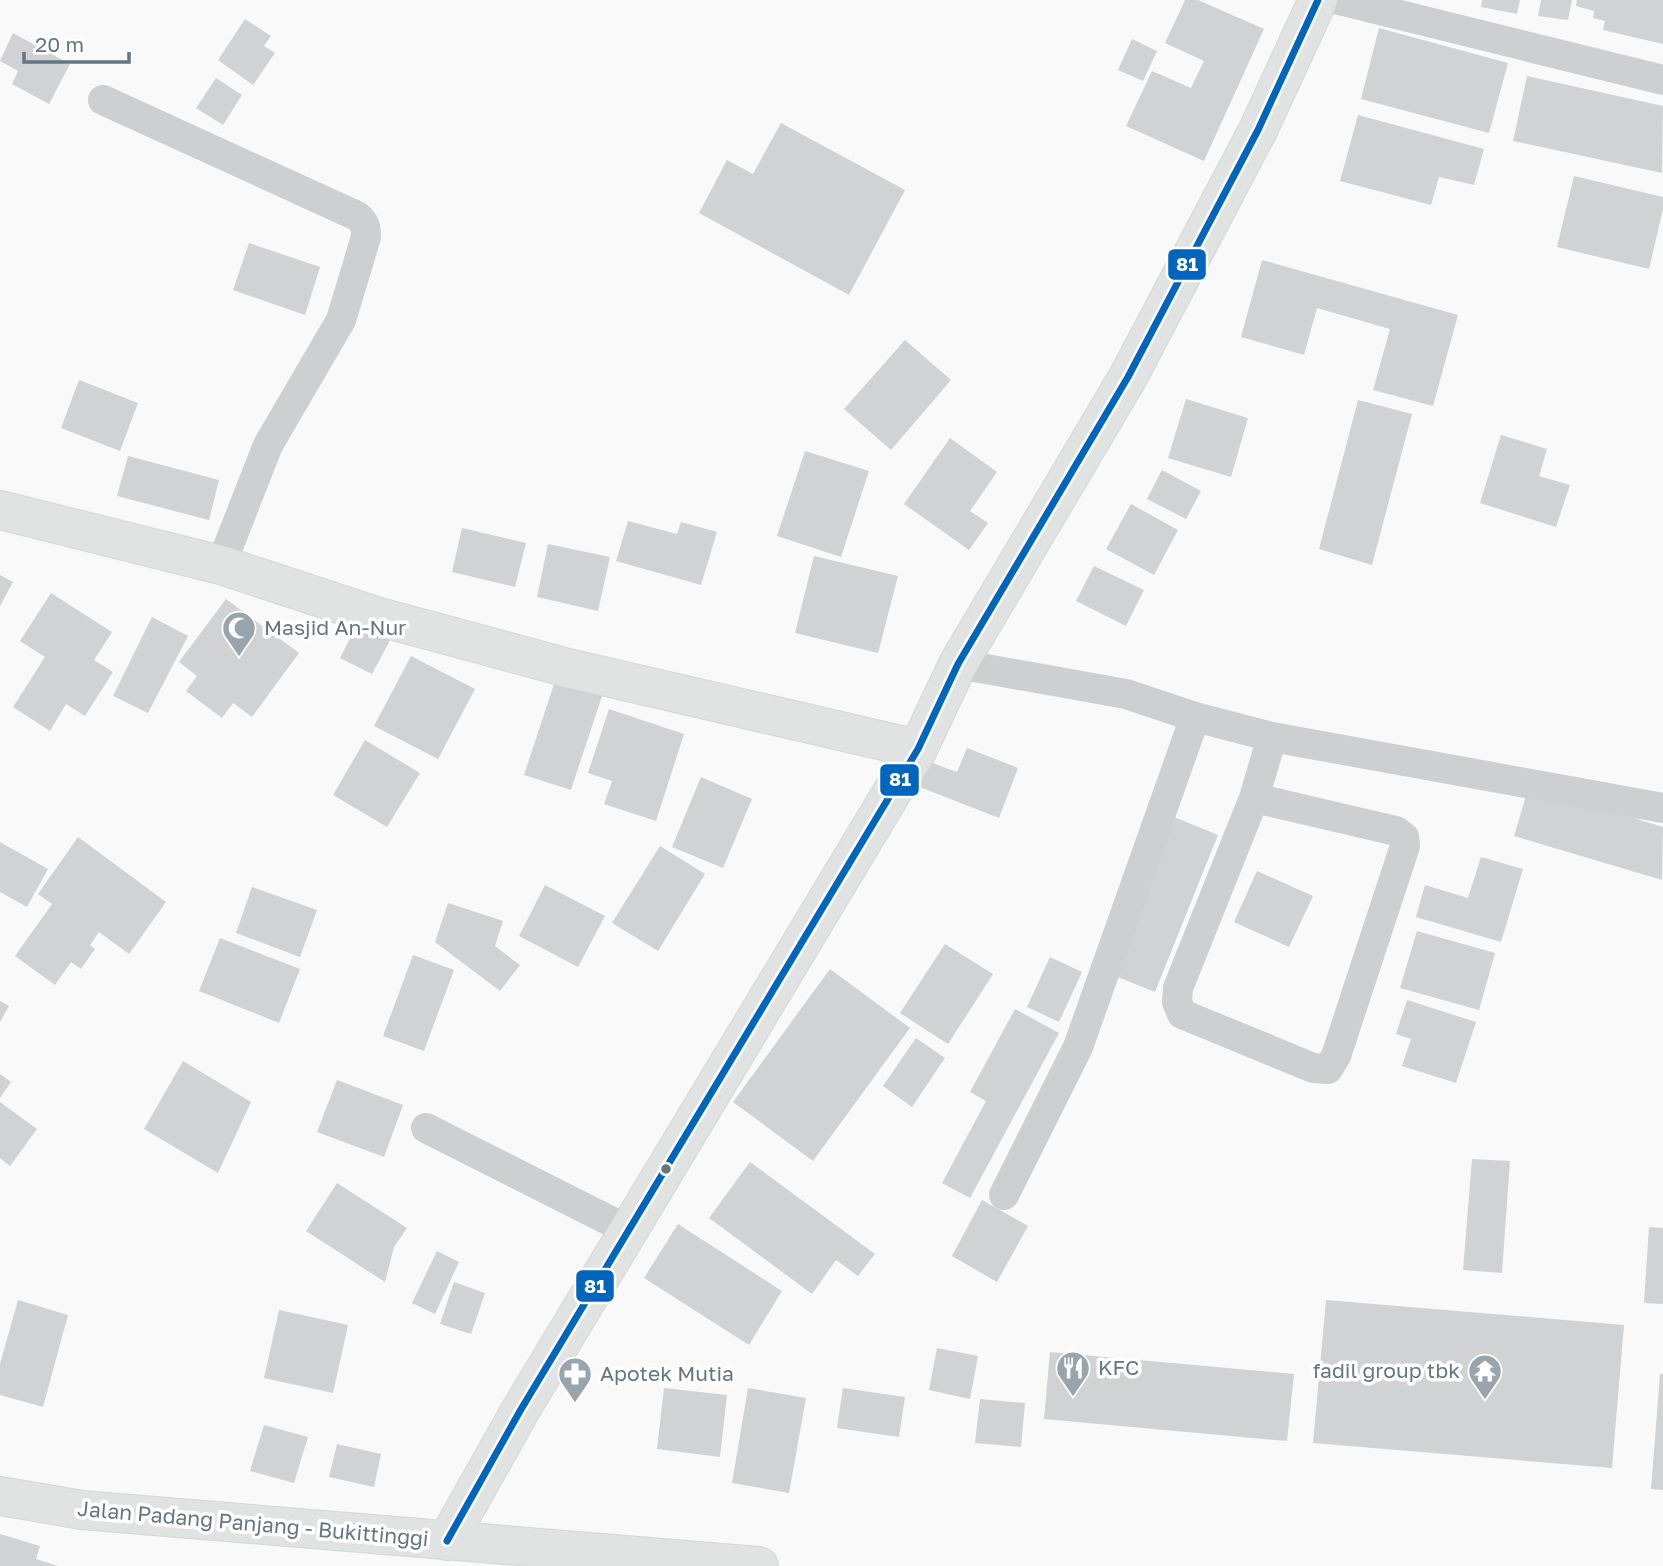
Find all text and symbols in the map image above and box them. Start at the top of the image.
scale bar [24,21,130,65]
text: 20 m [35,31,84,57]
line badge: 81 [1167,248,1207,281]
text: 81 [1176,252,1198,275]
mosque icon: Masjid An-Nur [220,609,258,658]
place label: Masjid An-Nur [264,614,406,640]
line badge: 81 [879,763,920,797]
text: 81 [889,767,911,790]
unlabelled marker [659,1162,673,1176]
line badge: 81 [575,1269,615,1303]
text: 81 [584,1274,606,1297]
restaurant icon: KFC [1054,1349,1092,1398]
temple icon: fadil group tbk [1466,1352,1504,1401]
place label: KFC [1098,1354,1139,1380]
pharmacy icon: Apotek Mutia [556,1355,594,1404]
place label: fadil group tbk [1313,1357,1460,1383]
place label: Apotek Mutia [600,1360,734,1386]
street label: Jalan Padang Panjang - Bukittinggi [76,1495,430,1551]

